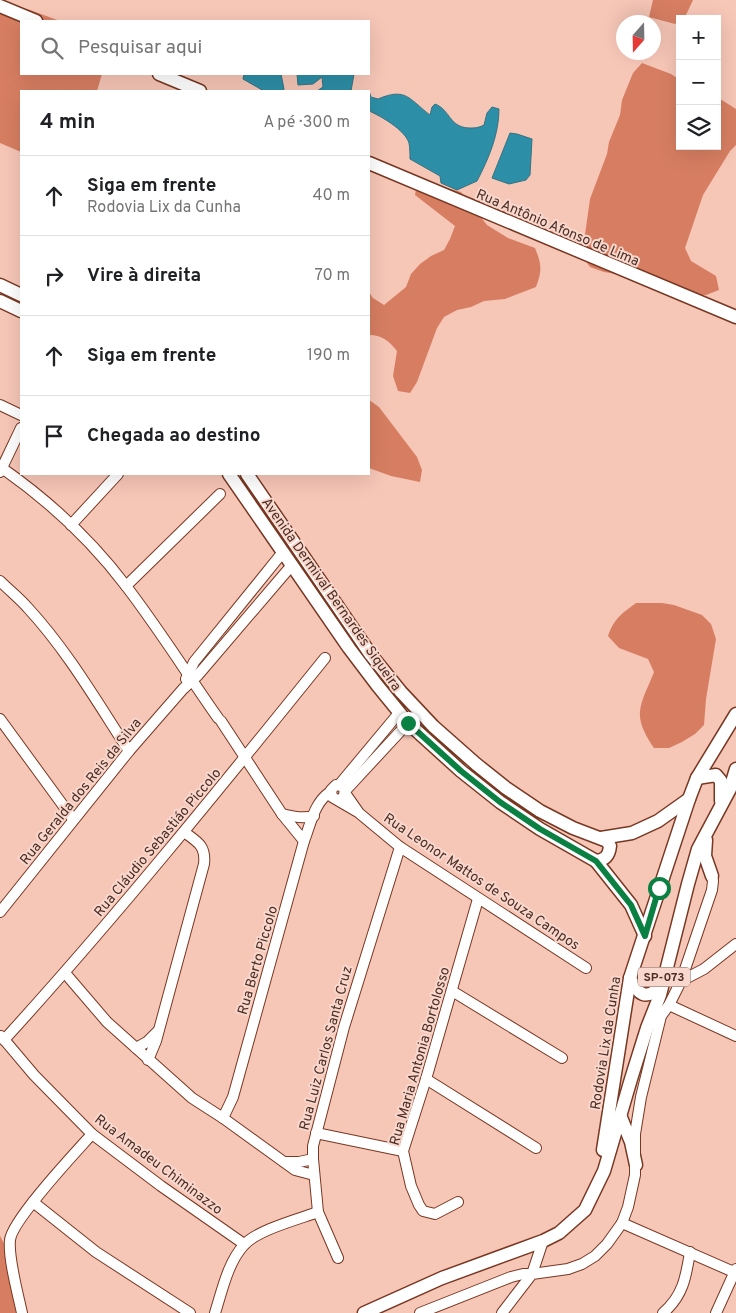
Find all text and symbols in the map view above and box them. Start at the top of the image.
north arrow [616,15,661,60]
map controls [676,15,721,150]
button: + [676,15,721,60]
search box [20,20,370,75]
icon: search [38,34,66,62]
text: Pesquisar aqui [78,36,202,60]
button: − [676,60,721,105]
button: layers [676,105,721,150]
text: 4 min [40,109,96,136]
text: A pé · 300 m [263,113,350,133]
text: Siga em frente [87,174,216,198]
icon: ahead [40,182,68,210]
text: 40 m [312,186,350,206]
street label: Rua Antônio Afonso de Lima [473,186,642,271]
text: Rodovia Lix da Cunha [87,198,241,218]
icon: right [40,262,68,290]
text: Vire à direita [87,264,201,288]
text: 70 m [315,266,350,286]
icon: ahead [40,342,68,370]
text: Siga em frente [87,344,216,368]
text: 190 m [307,346,350,366]
icon: arrive [40,422,68,450]
text: Chegada ao destino [87,424,261,448]
street label: Avenida Dermival Bernardes Siqueira [257,495,404,695]
route end [397,712,420,735]
street label: Rua Geralda dos Reis da Silva [17,715,145,869]
street label: Rua Cláudio Sebastiáo Piccolo [91,765,225,921]
street label: Rua Leonor Mattos de Souza Campos [380,810,582,954]
route start [648,877,671,900]
street label: Rua Berto Piccolo [235,904,282,1017]
street label: Rua Luiz Carlos Santa Cruz [296,964,357,1132]
street label: Rua Maria Antonia Bortolosso [387,965,454,1148]
road number: SP-073 [638,968,690,986]
street label: Rodovia Lix da Cunha [588,975,625,1111]
street label: Rua Amadeu Chiminazzo [91,1112,226,1219]

